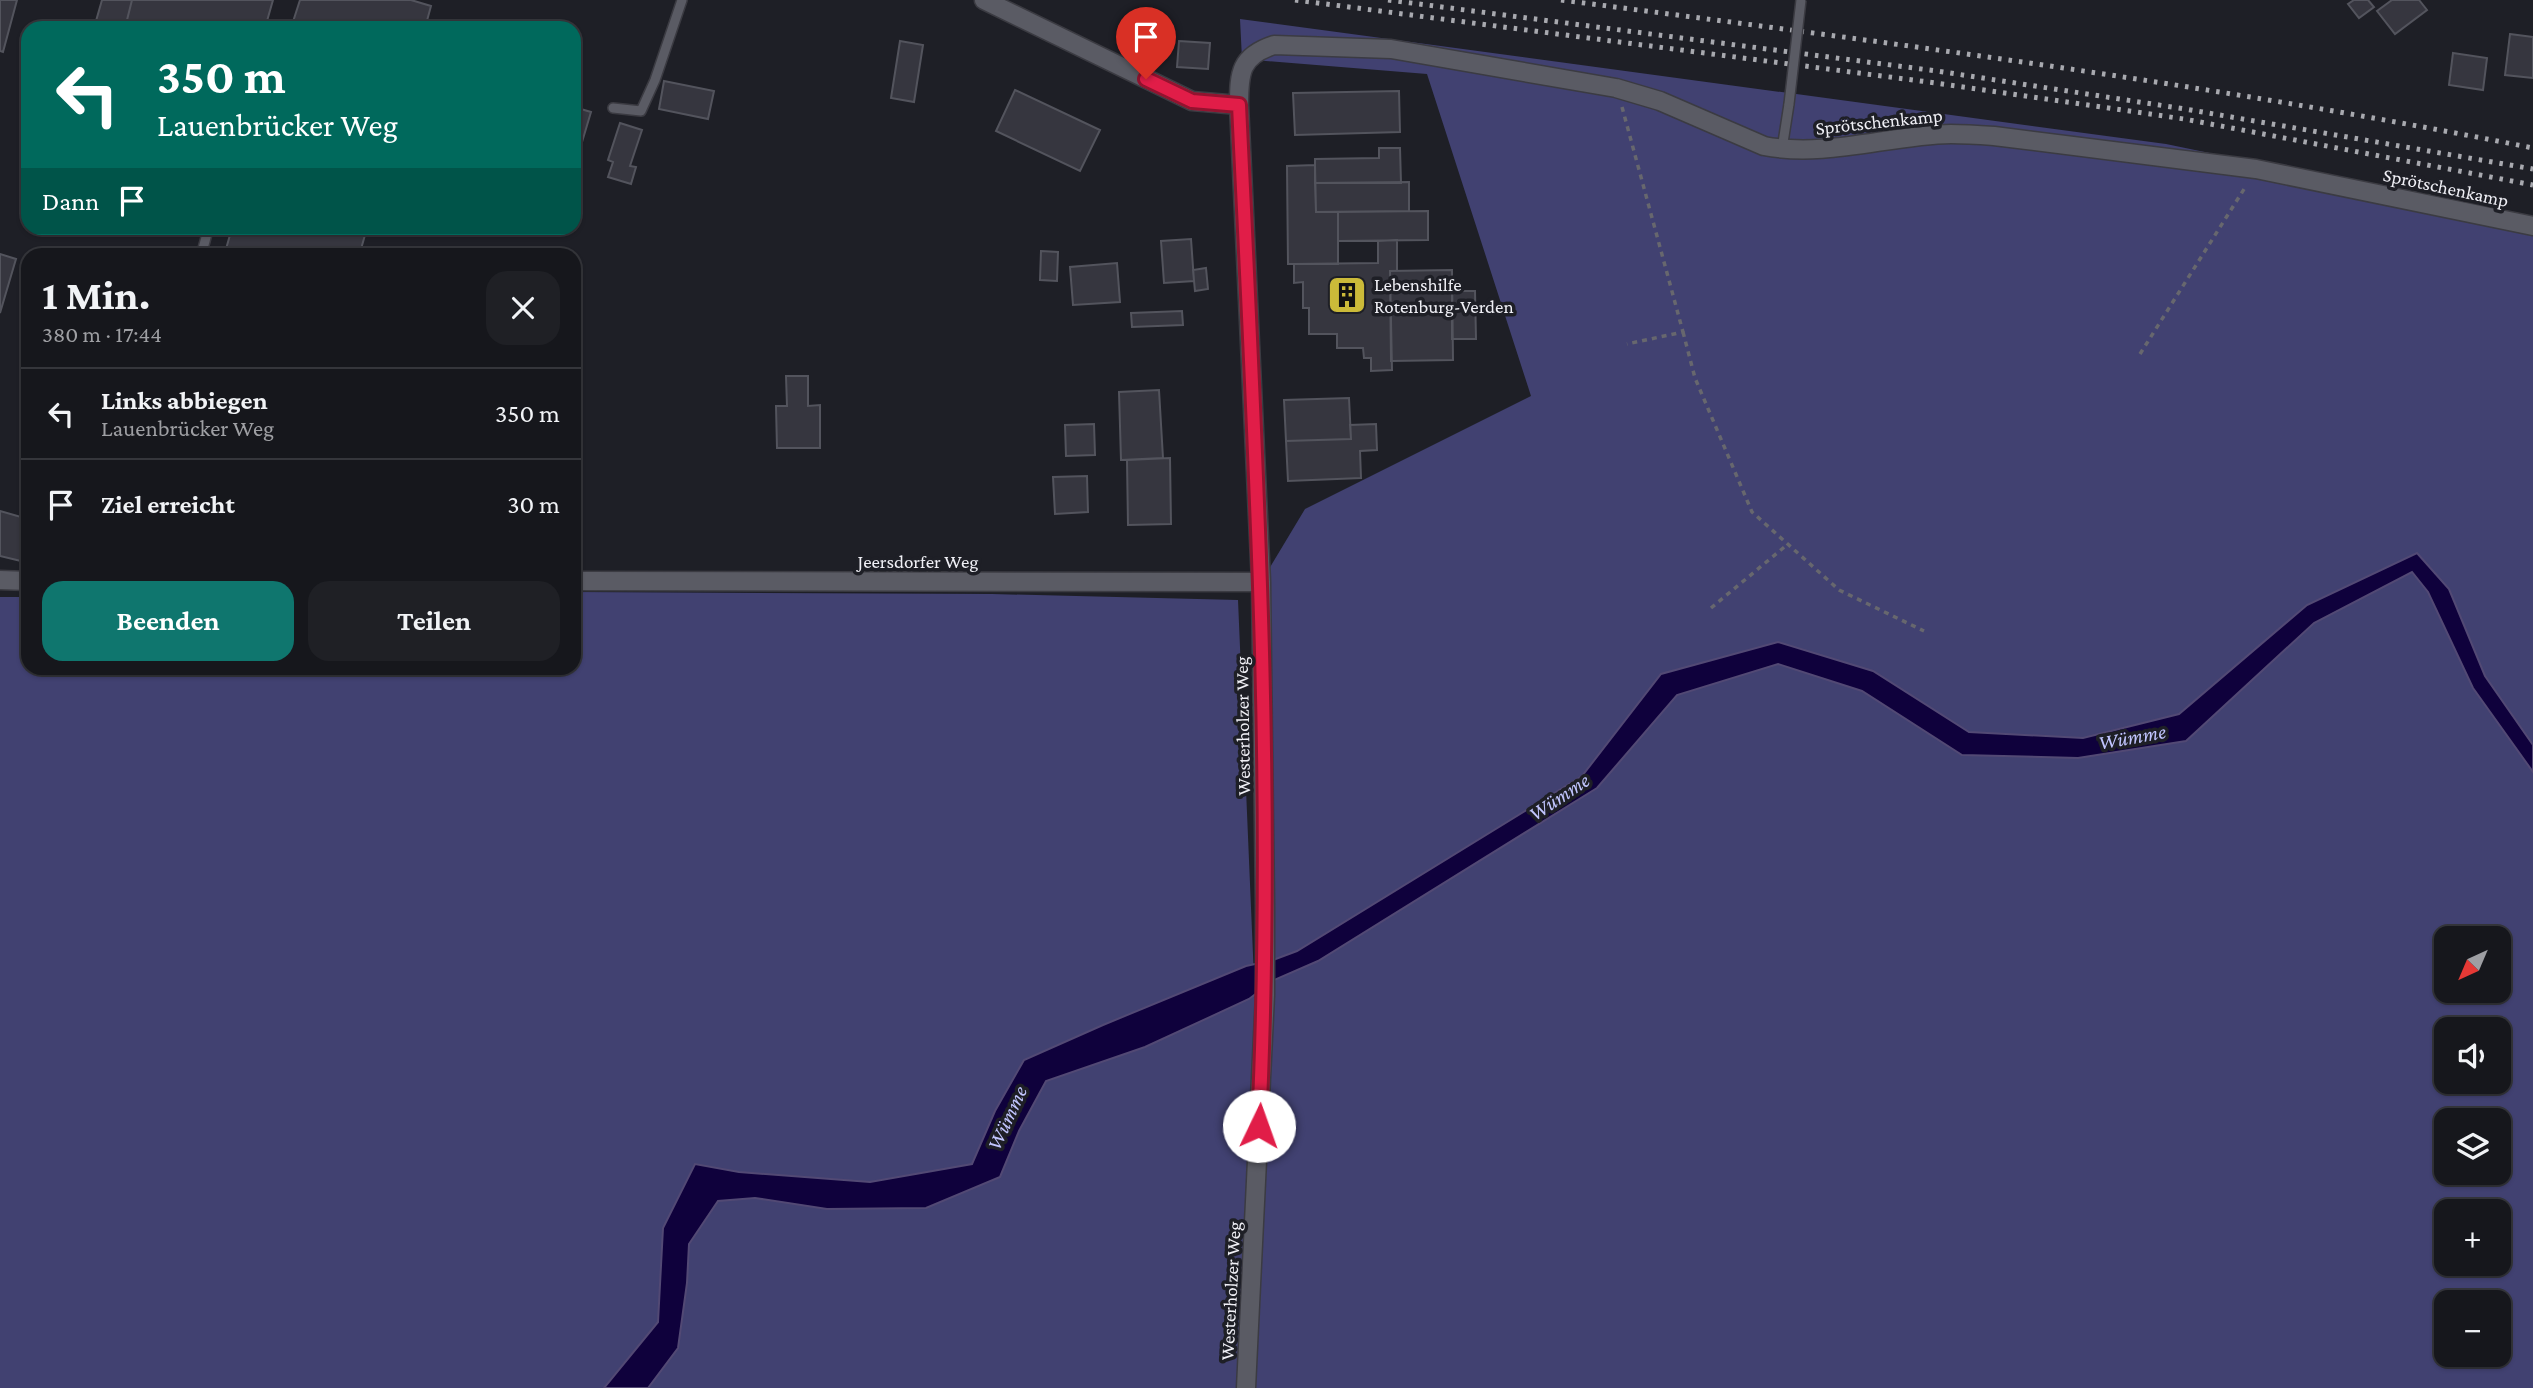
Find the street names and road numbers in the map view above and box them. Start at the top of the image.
street label: Sprötschenkamp [1814,104,1944,139]
street label: Sprötschenkamp [2381,164,2511,211]
street label: Jeersdorfer Weg [856,551,978,572]
street label: Westerholzer Weg [1231,656,1254,796]
street label: Westerholzer Weg [1216,1221,1245,1361]

